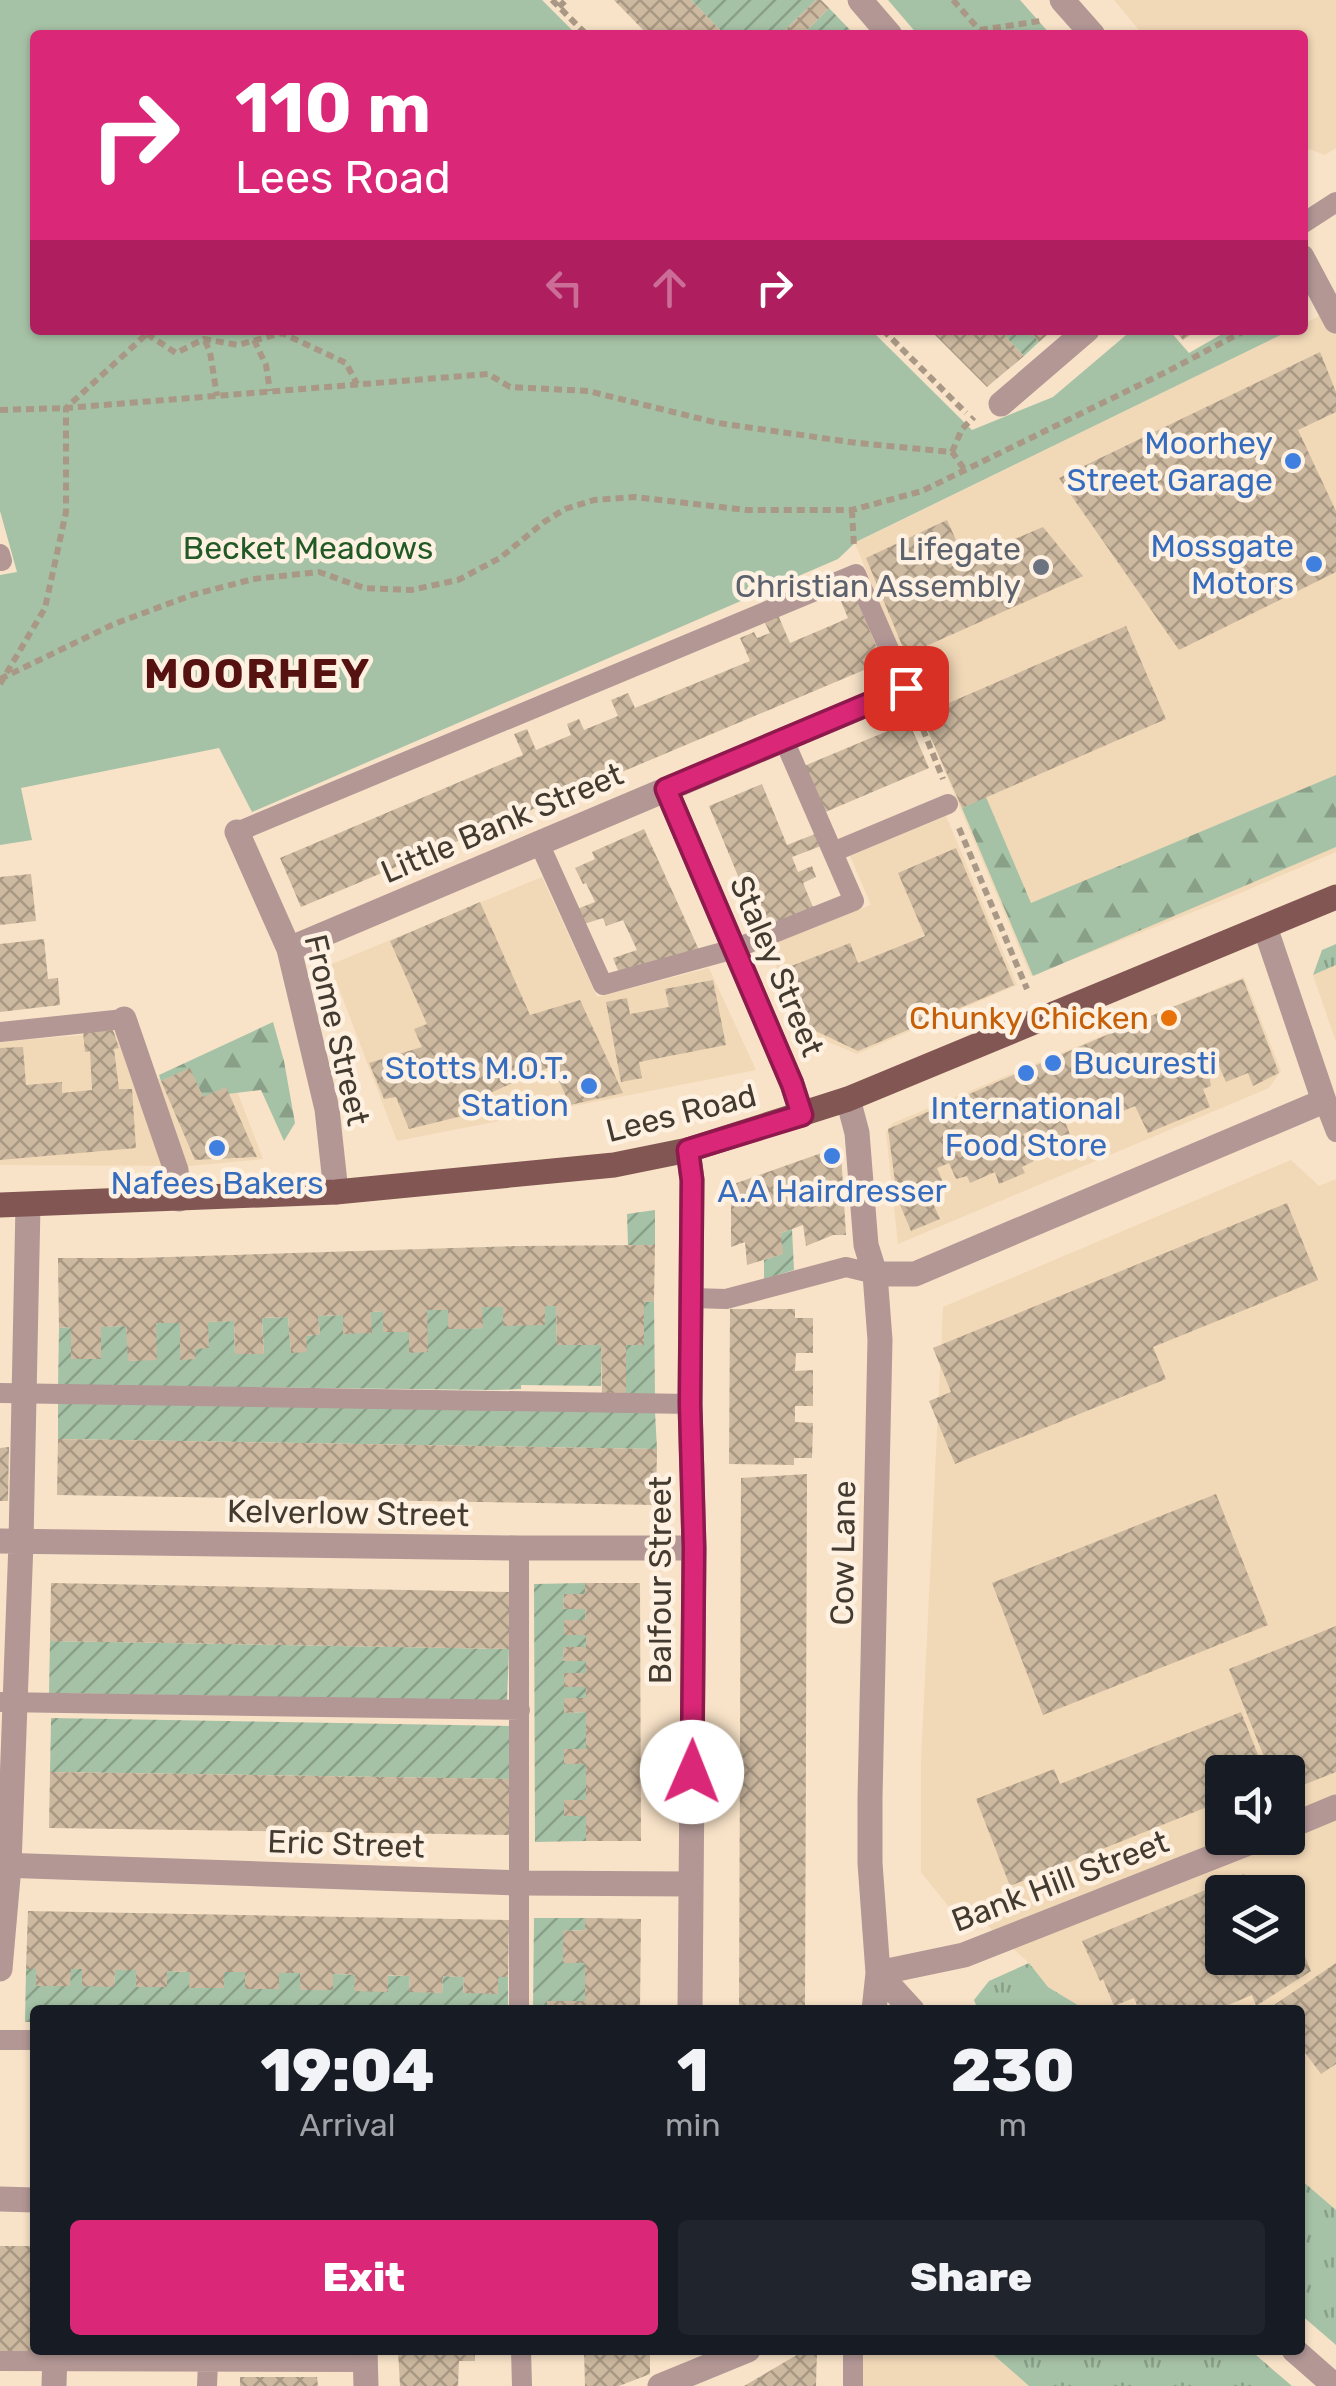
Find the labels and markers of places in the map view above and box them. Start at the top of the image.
place label: Moorhey Street Garage [1067,424,1273,499]
marker: Moorhey Street Garage [1282,450,1304,472]
place label: Mossgate Motors [1151,527,1294,602]
place label: Lifegate Christian Assembly [735,530,1021,605]
marker: Mossgate Motors [1303,553,1325,575]
marker: Lifegate Christian Assembly [1030,556,1052,578]
pin [864,646,949,731]
place label: Chunky Chicken [909,999,1149,1037]
marker: Chunky Chicken [1158,1007,1180,1029]
place label: Bucuresti [1073,1044,1217,1082]
place label: Stotts M.O.T. Station [385,1049,569,1124]
marker: Bucuresti [1042,1052,1064,1074]
marker: International Food Store [1015,1062,1037,1084]
marker: Stotts M.O.T. Station [578,1075,600,1097]
place label: International Food Store [931,1089,1121,1164]
marker: Nafees Bakers [206,1137,228,1159]
marker: A.A Hairdresser [821,1145,843,1167]
place label: Nafees Bakers [111,1164,323,1202]
place label: A.A Hairdresser [717,1172,947,1210]

